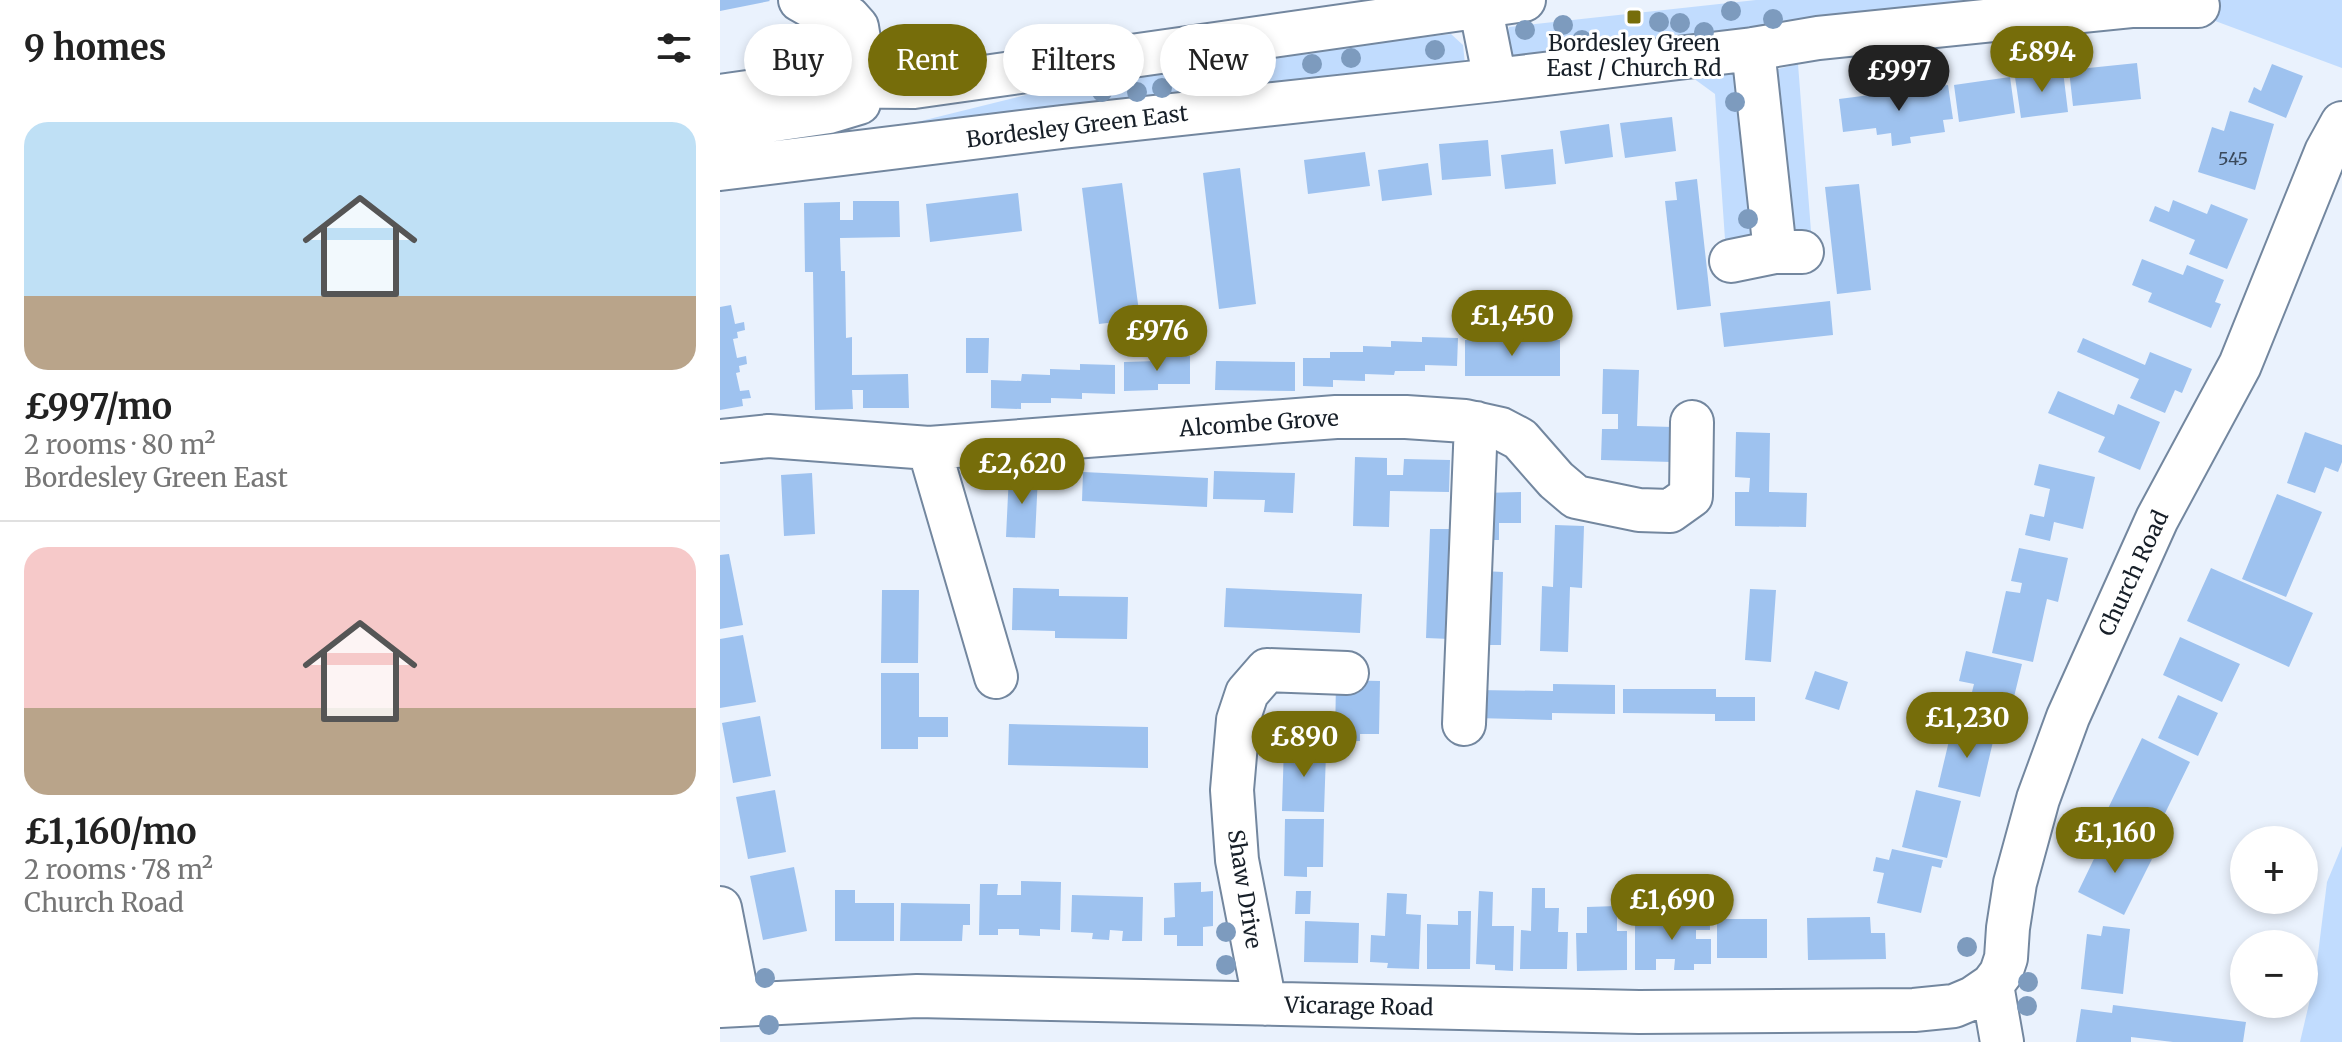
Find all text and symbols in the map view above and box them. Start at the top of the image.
marker: Bordesley Green East / Church Rd [1625,8,1643,26]
chip: Buy [744,24,852,96]
chip: Rent [868,24,987,96]
chip: Filters [1003,24,1144,96]
chip: New [1160,24,1276,96]
icon: filters [652,26,696,70]
pin: £894 [1995,26,2089,94]
text: 9 homes [24,27,166,69]
place label: Bordesley Green East / Church Rd [1546,29,1722,82]
text: £894 [2008,35,2076,68]
pin: £997 [1852,45,1946,113]
text: £997 [1866,54,1932,87]
street label: Bordesley Green East [964,98,1190,154]
house number: 545 [2218,147,2248,170]
icon: home [288,174,432,318]
pin: £1,450 [1447,290,1577,358]
text: £1,450 [1470,299,1554,332]
pin: £976 [1110,305,1204,373]
text: £976 [1125,314,1189,347]
text: £997/mo [24,386,172,428]
street label: Alcombe Grove [1177,403,1340,443]
text: 2 rooms · 80 m² [24,428,215,461]
pin: £2,620 [957,438,1087,506]
text: £2,620 [978,447,1066,480]
text: Bordesley Green East [24,461,288,494]
street label: Church Road [2092,506,2174,640]
icon: home [288,599,432,743]
pin: £1,230 [1902,692,2032,760]
text: £1,230 [1924,701,2010,734]
pin: £890 [1257,711,1351,779]
text: £890 [1270,720,1338,753]
pin: £1,160 [2050,807,2180,875]
text: £1,160/mo [24,811,197,853]
text: £1,160 [2074,816,2156,849]
map controls [2230,826,2318,1018]
button: + [2230,826,2318,914]
street label: Shaw Drive [1222,828,1268,950]
text: 2 rooms · 78 m² [24,853,213,886]
pin: £1,690 [1607,874,1737,942]
text: £1,690 [1629,883,1715,916]
text: Church Road [24,886,184,919]
button: − [2230,930,2318,1018]
street label: Vicarage Road [1283,991,1434,1021]

